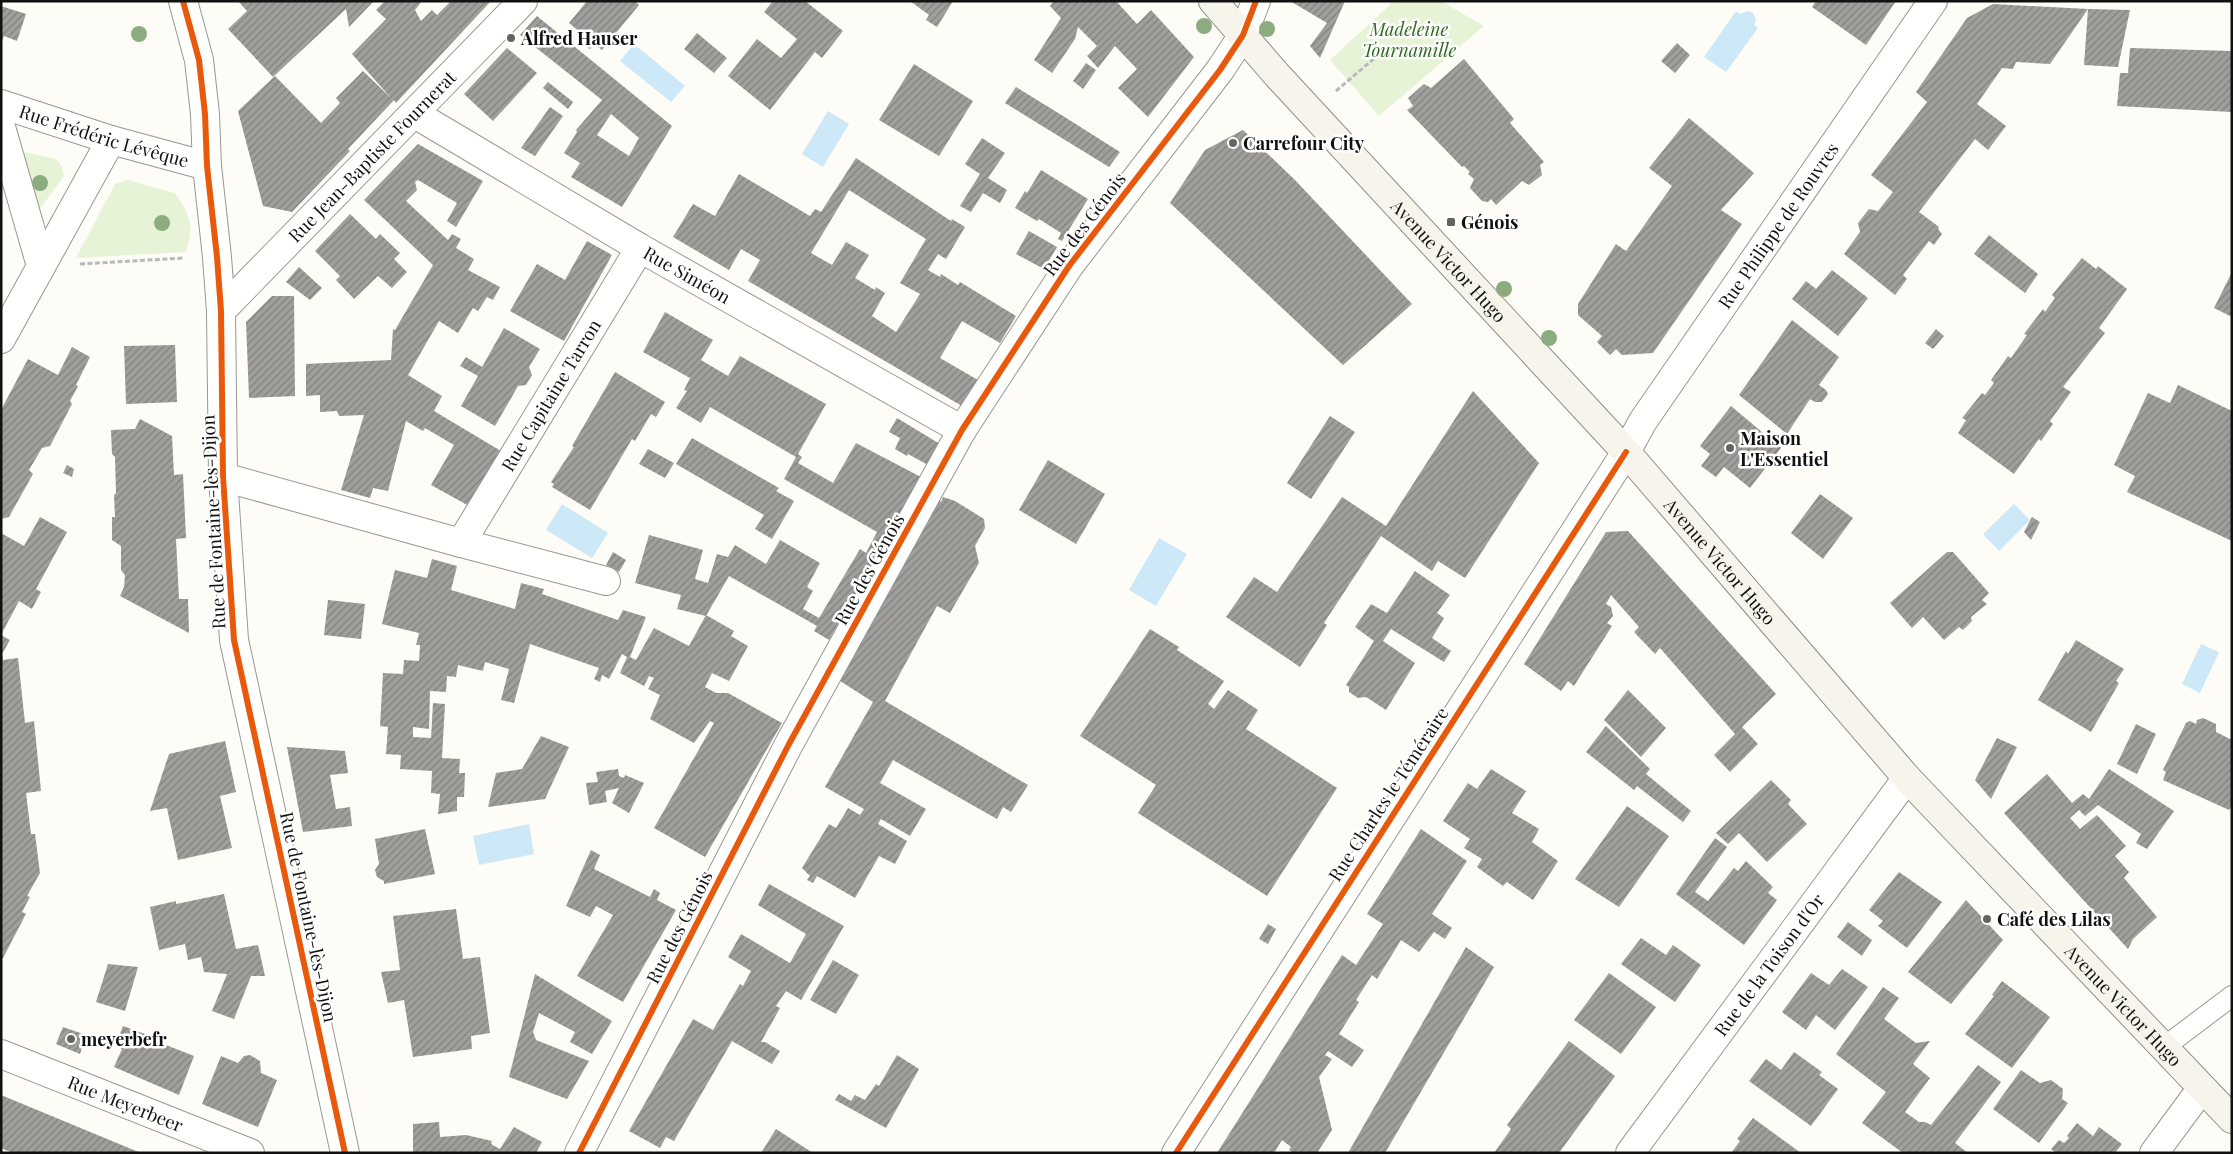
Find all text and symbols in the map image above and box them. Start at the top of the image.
park label: Madeleine Tournamille [1362,17,1456,62]
place label: Alfred Hauser [520,26,638,50]
marker: Alfred Hauser [505,32,517,44]
street label: Rue Jean-Baptiste Fournerat [283,65,461,247]
street label: Rue Frédéric Lévêque [16,99,192,173]
place label: Carrefour City [1243,131,1365,155]
marker: Carrefour City [1227,137,1239,149]
street label: Rue Philippe de Rouvres [1712,138,1844,313]
street label: Rue des Génois [1037,167,1131,281]
street label: Avenue Victor Hugo [1385,193,1512,328]
place label: Génois [1461,210,1518,234]
marker: Génois [1445,216,1457,228]
street label: Rue Siméon [639,240,735,309]
street label: Rue Capitaine Tarron [495,314,606,476]
street label: Rue de Fontaine-lès-Dijon [195,414,231,630]
place label: Maison L'Essentiel [1740,426,1829,471]
marker: Maison L'Essentiel [1724,442,1736,454]
street label: Avenue Victor Hugo [1658,492,1782,630]
street label: Rue des Génois [829,509,909,629]
street label: Rue Charles le Téméraire [1323,702,1453,886]
street label: Rue de Fontaine-lès-Dijon [275,810,343,1025]
street label: Rue des Génois [640,867,718,987]
street label: Rue de la Toison d'Or [1709,889,1830,1041]
place label: Café des Lilas [1997,907,2111,931]
marker: Café des Lilas [1981,913,1993,925]
street label: Avenue Victor Hugo [2059,939,2188,1071]
place label: meyerbefr [81,1027,167,1051]
marker: meyerbefr [65,1033,77,1045]
street label: Rue Meyerbeer [64,1070,187,1137]

